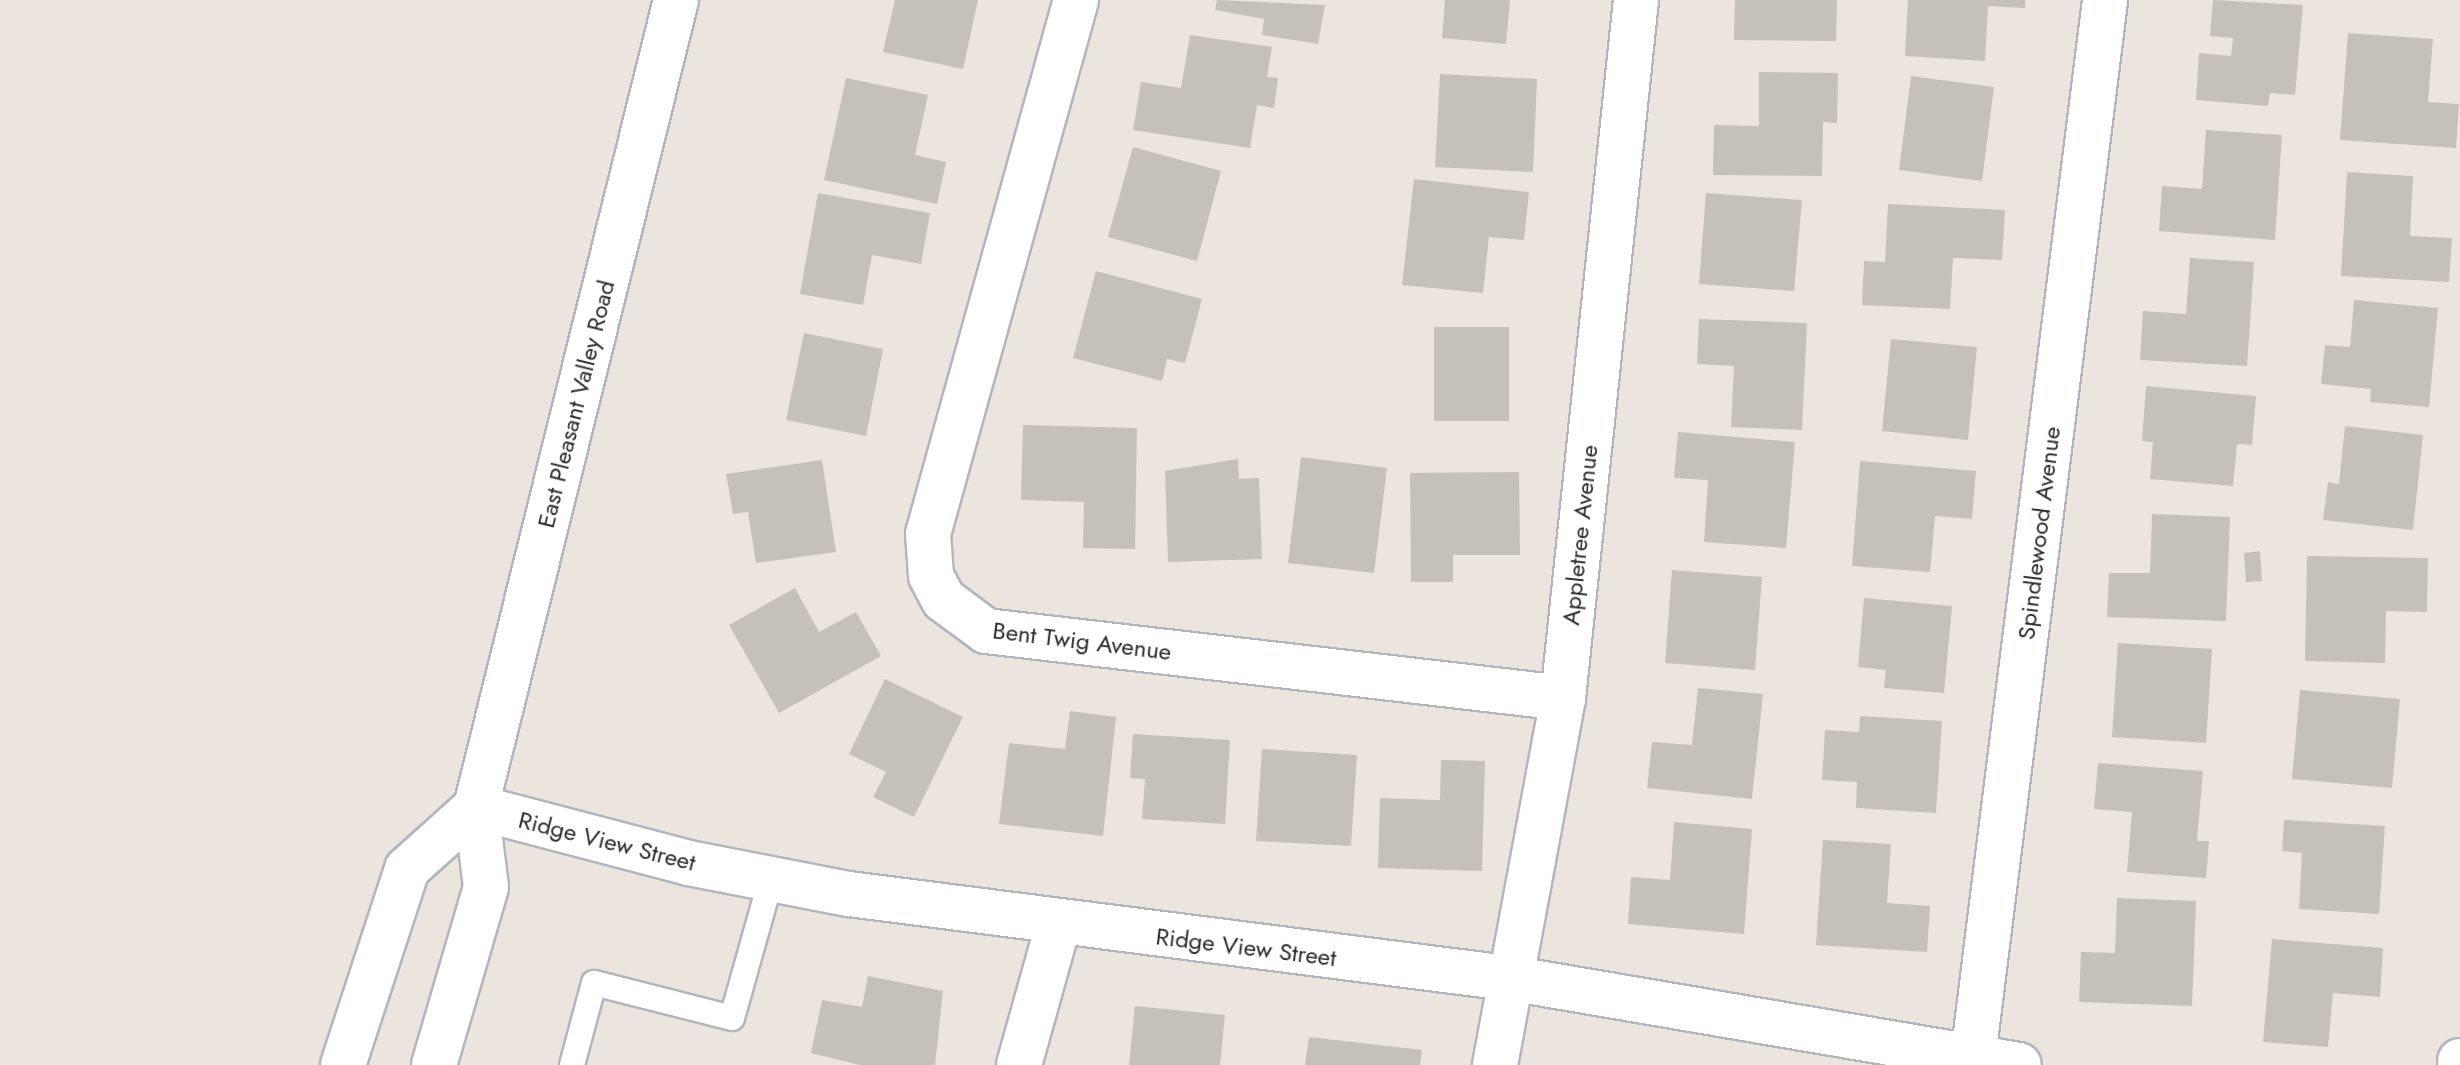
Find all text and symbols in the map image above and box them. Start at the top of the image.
street label: East Pleasant Valley Road [531,277,621,531]
street label: Spindlewood Avenue [2012,425,2066,641]
street label: Appletree Avenue [1556,443,1604,627]
street label: Bent Twig Avenue [991,616,1173,666]
street label: Ridge View Street [515,805,699,877]
street label: Ridge View Street [1154,922,1338,972]

